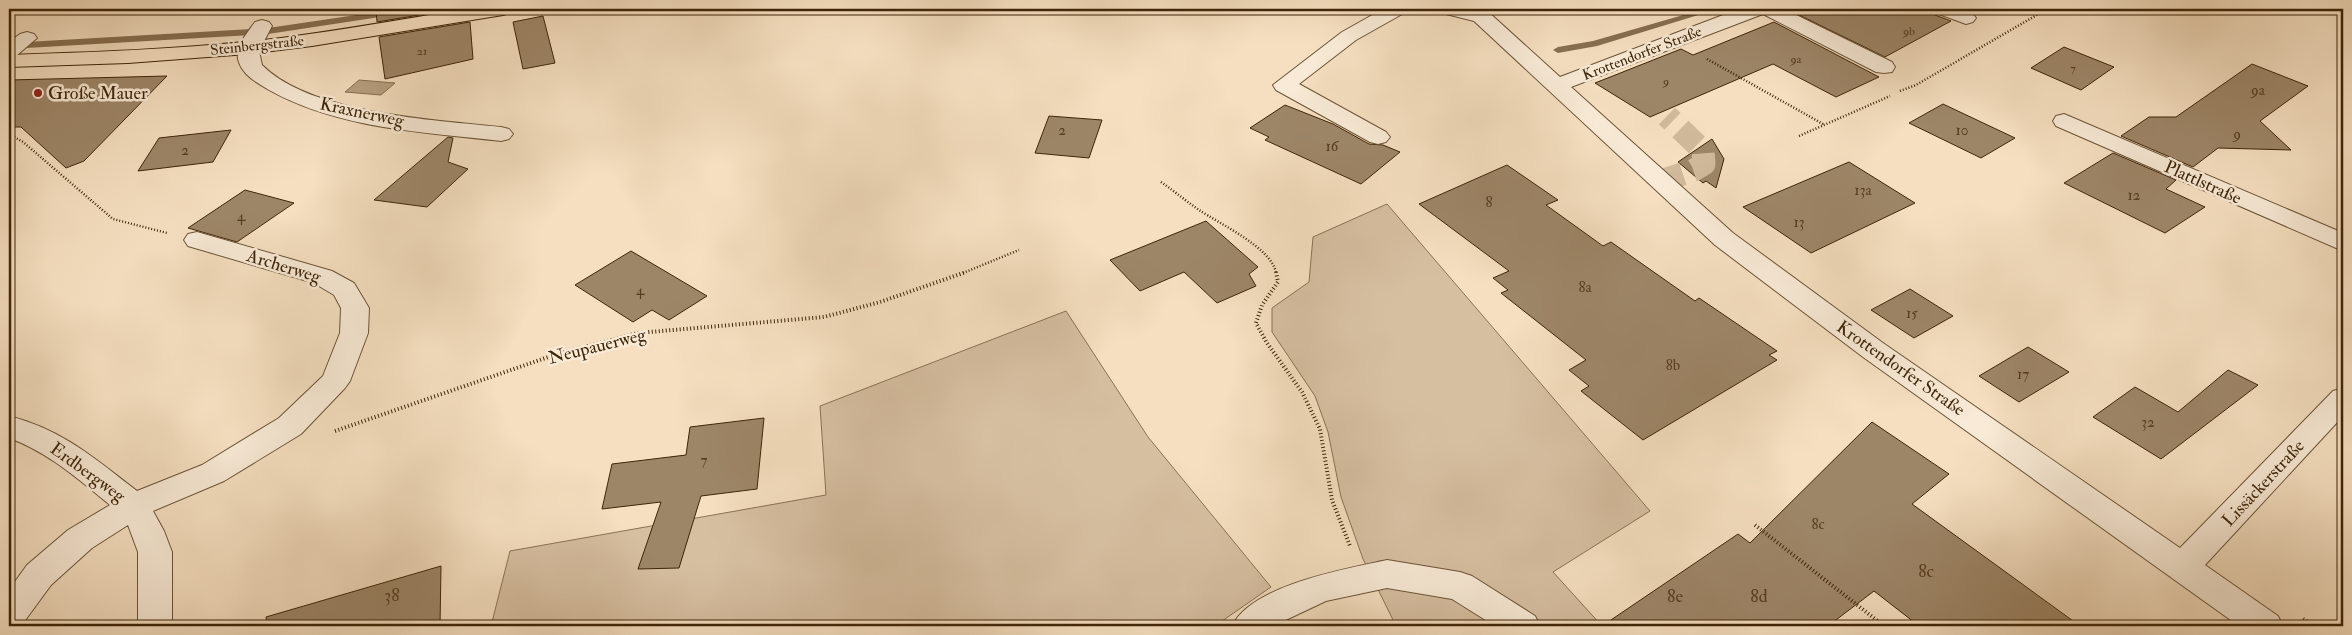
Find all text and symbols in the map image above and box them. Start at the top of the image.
street label: Krottendorfer Straße [1580,22,1705,85]
house number: 9b [1902,24,1915,39]
street label: Steinbergstraße [209,31,305,60]
house number: 21 [417,44,427,59]
house number: 9a [1789,52,1803,67]
house number: 7 [2070,61,2076,76]
house number: 9 [1662,74,1669,89]
house number: 9a [2250,81,2266,100]
place label: Große Mauer [48,82,148,105]
marker: Große Mauer [32,87,44,99]
street label: Kraxnerweg [318,92,407,133]
house number: 2 [1058,121,1066,140]
house number: 10 [1956,121,1968,140]
house number: 9 [2232,125,2241,144]
house number: 16 [1326,137,1340,156]
house number: 2 [181,141,189,160]
street label: Plattlstraße [2161,155,2245,210]
house number: 13a [1854,181,1872,200]
house number: 12 [2128,186,2141,205]
house number: 8 [1485,193,1493,212]
house number: 4 [237,207,246,226]
house number: 13 [1793,213,1805,232]
street label: Archerweg [243,244,325,289]
house number: 8a [1578,278,1592,297]
house number: 4 [636,281,645,300]
house number: 15 [1906,304,1918,323]
street label: Krottendorfer Straße [1832,316,1970,422]
street label: Neupauerweg [546,323,650,370]
house number: 8b [1666,356,1680,375]
house number: 17 [2017,365,2029,384]
house number: 32 [2141,413,2155,432]
street label: Lissäckerstraße [2217,435,2310,532]
street label: Erdbergweg [45,437,131,508]
house number: 7 [701,451,708,470]
house number: 8c [1811,515,1825,534]
house number: 8c [1918,560,1934,583]
house number: 38 [384,584,400,607]
house number: 8e [1667,585,1683,608]
house number: 8d [1750,585,1768,608]

